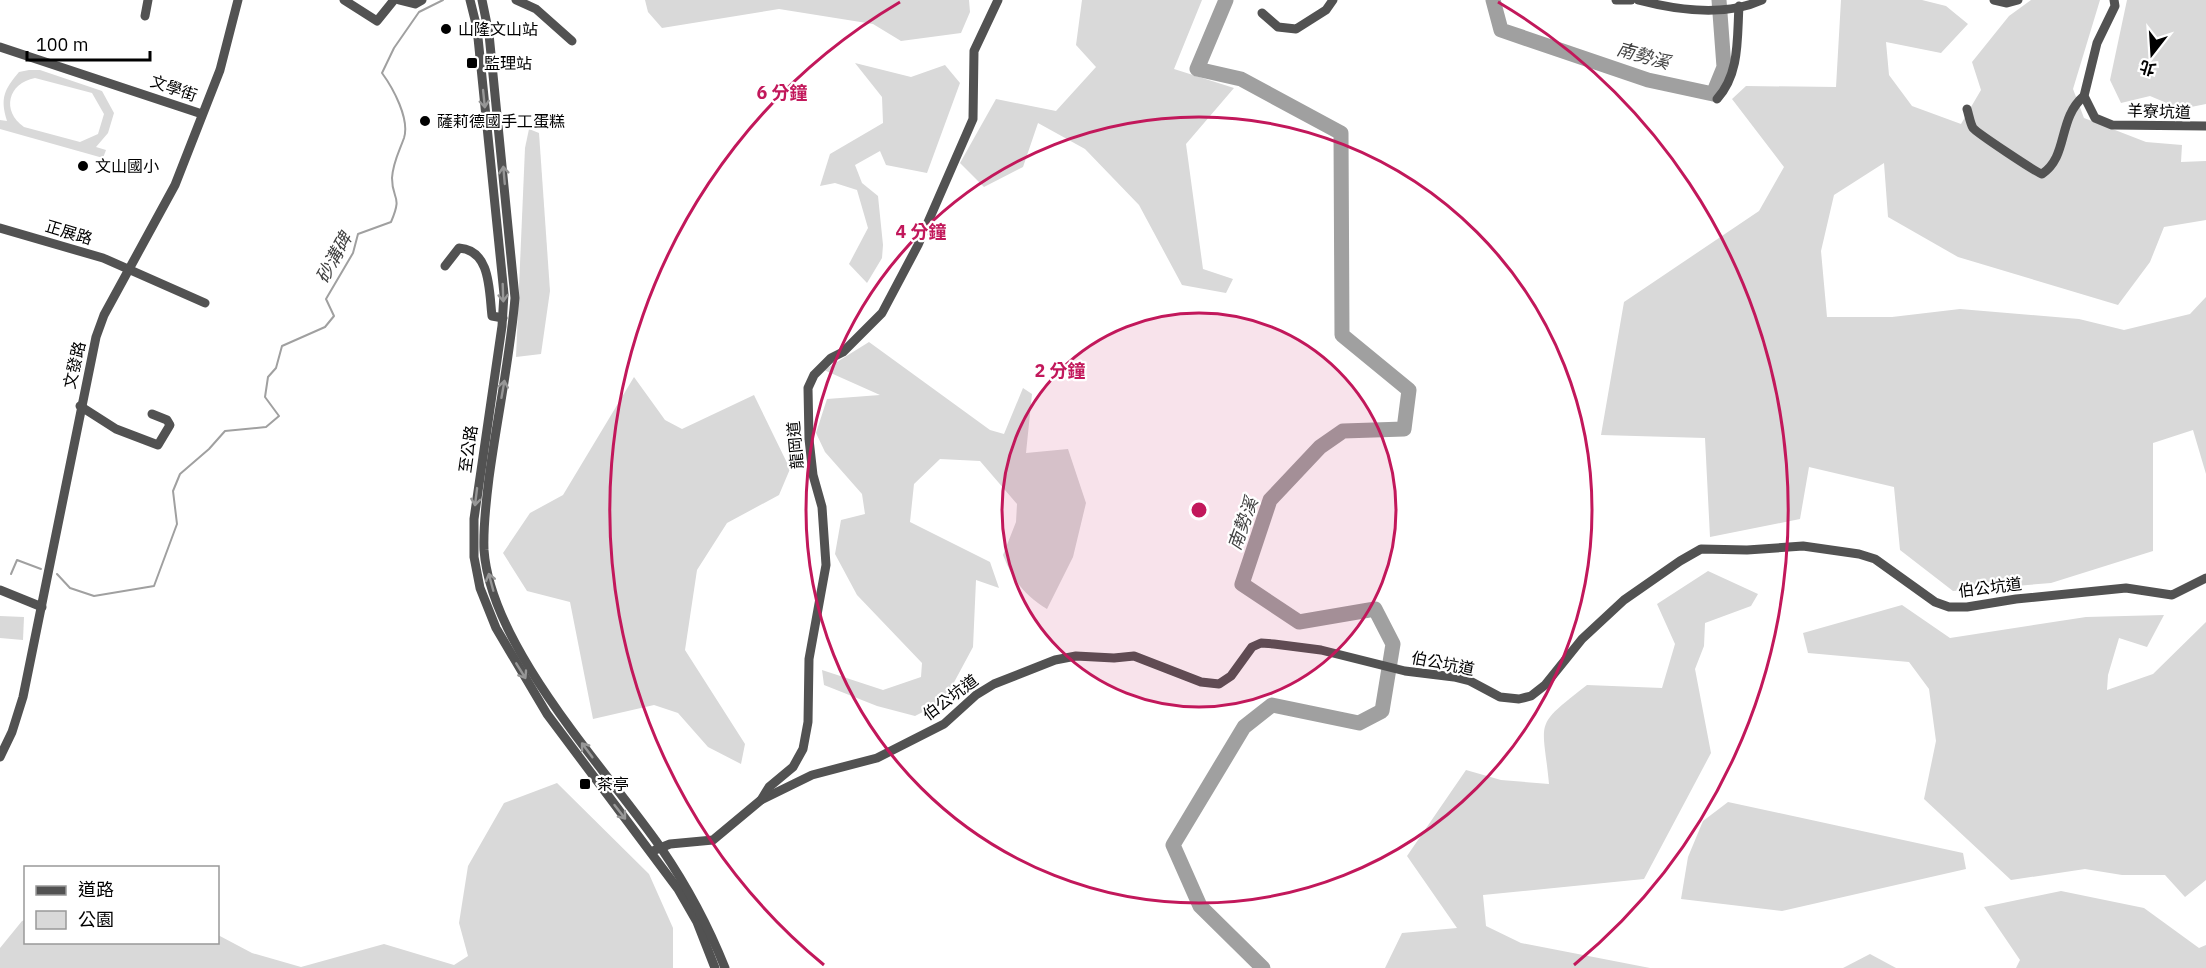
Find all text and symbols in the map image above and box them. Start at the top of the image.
place label: 山隆文山站 [458,19,538,39]
marker: 山隆文山站 [439,22,453,36]
scale bar [27,24,150,62]
north arrow [2122,24,2182,84]
text: 100 m [36,33,88,56]
water label: 南勢溪 [1614,37,1675,75]
place label: 監理站 [484,53,532,73]
marker: 監理站 [465,56,479,70]
text: 北 [2137,56,2158,80]
street label: 文學街 [148,71,200,105]
text: 6 分鐘 [756,81,808,104]
one-way arrow [479,89,490,109]
street label: 羊寮坑道 [2127,100,2191,122]
place label: 薩莉德國手工蛋糕 [437,111,565,131]
marker: 薩莉德國手工蛋糕 [418,114,432,128]
place label: 文山國小 [95,156,159,176]
marker: 文山國小 [76,159,90,173]
one-way arrow [498,165,509,185]
street label: 正展路 [43,215,95,249]
text: 4 分鐘 [895,220,947,243]
water label: 砂溝碑 [310,227,358,287]
one-way arrow [497,283,509,303]
street label: 文發路 [59,339,89,391]
text: 2 分鐘 [1034,359,1086,382]
one-way arrow [498,380,509,400]
street label: 龍岡道 [783,420,807,470]
street label: 至公路 [455,424,481,474]
one-way arrow [471,487,482,507]
water label: 南勢溪 [1222,492,1264,553]
centre of rings [1189,500,1209,520]
one-way arrow [484,573,496,592]
street label: 伯公坑道 [1957,573,2023,601]
street label: 伯公坑道 [1410,647,1476,679]
one-way arrow [514,663,527,680]
street label: 伯公坑道 [918,670,982,724]
one-way arrow [581,743,594,759]
place label: 茶亭 [597,774,629,794]
marker: 茶亭 [578,777,592,791]
one-way arrow [613,803,626,819]
legend [24,866,219,944]
text: 道路 [78,878,114,901]
text: 公園 [78,908,114,931]

